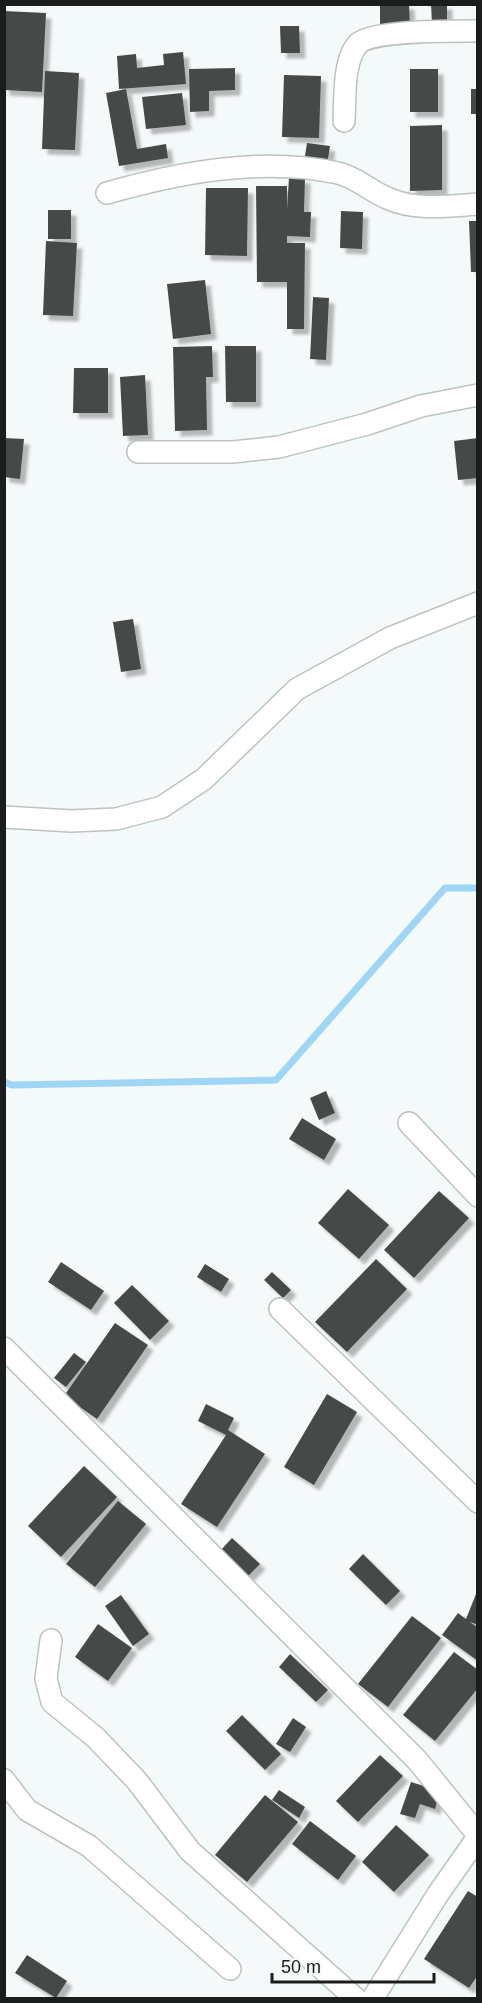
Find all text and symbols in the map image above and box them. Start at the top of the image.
scale bar [272,1946,434,1984]
text: 50 m [281,1957,321,1977]

